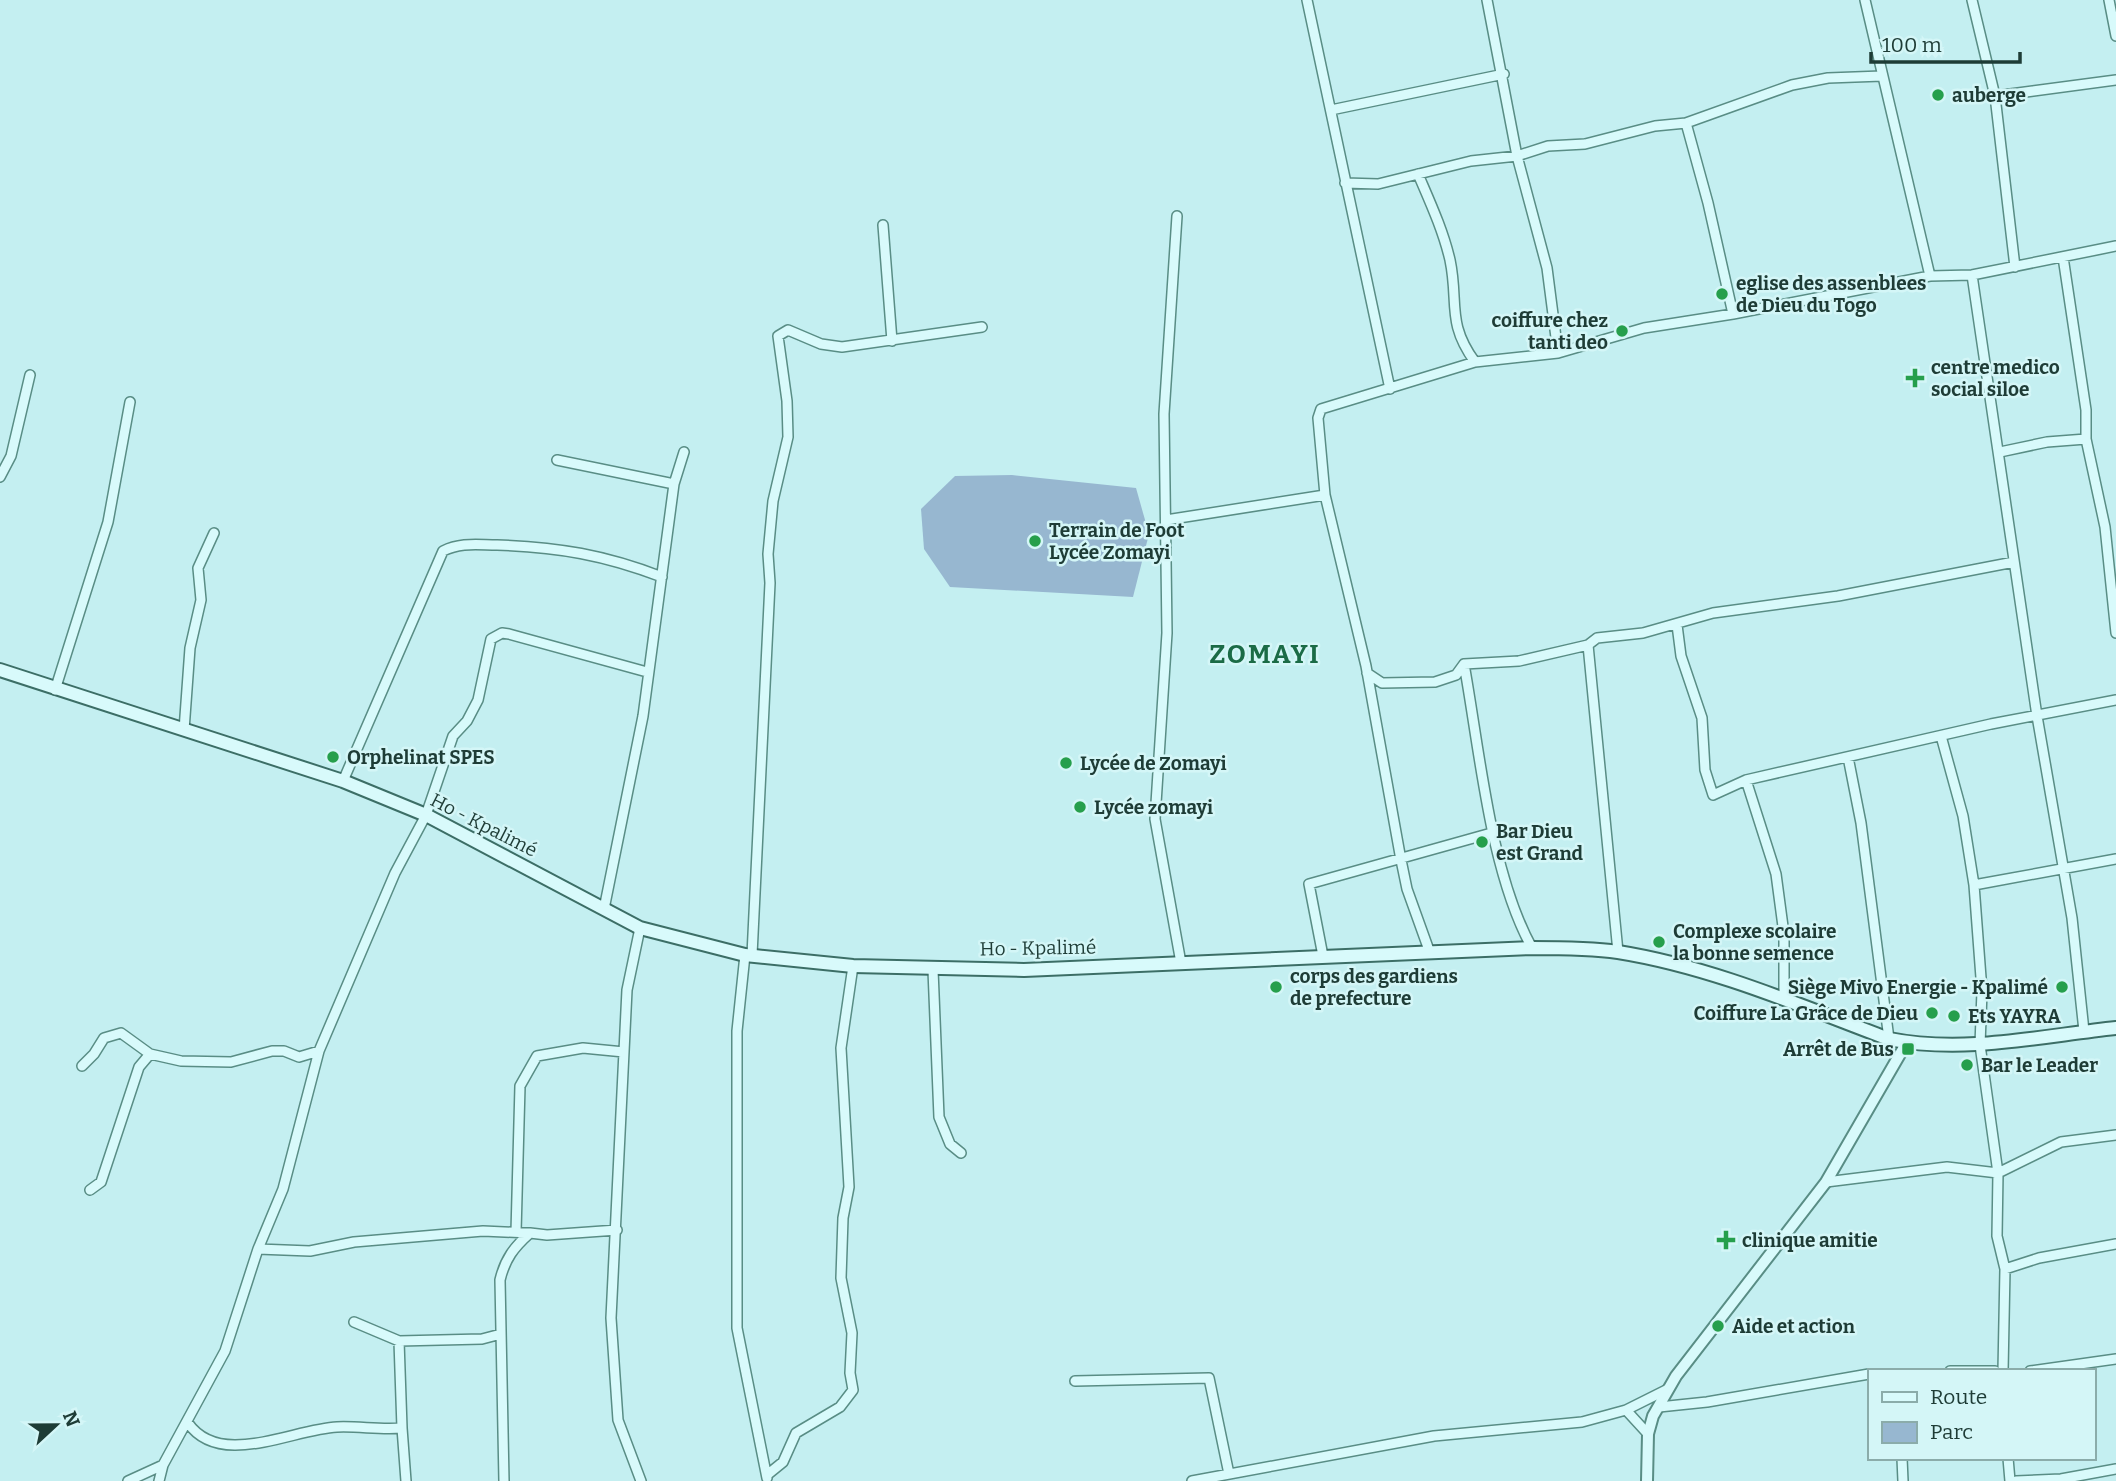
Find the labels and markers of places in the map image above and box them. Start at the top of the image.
place label: auberge [1952,84,2026,107]
marker: auberge [1930,87,1946,103]
place label: eglise des assenblees de Dieu du Togo [1736,272,1926,317]
marker: eglise des assenblees de Dieu du Togo [1714,286,1730,302]
place label: coiffure chez tanti deo [1492,309,1608,354]
marker: coiffure chez tanti deo [1614,323,1630,339]
place label: centre medico social siloe [1931,356,2060,401]
marker: centre medico social siloe [1905,368,1925,388]
place label: Terrain de Foot Lycée Zomayi [1049,519,1185,564]
marker: Terrain de Foot Lycée Zomayi [1027,533,1043,549]
place label: Orphelinat SPES [347,746,495,769]
marker: Orphelinat SPES [325,749,341,765]
place label: Lycée de Zomayi [1080,752,1227,775]
marker: Lycée de Zomayi [1058,755,1074,771]
place label: Lycée zomayi [1094,796,1213,819]
marker: Lycée zomayi [1072,799,1088,815]
place label: Bar Dieu est Grand [1496,820,1584,865]
marker: Bar Dieu est Grand [1474,834,1490,850]
place label: Complexe scolaire la bonne semence [1673,920,1836,965]
marker: Complexe scolaire la bonne semence [1651,934,1667,950]
place label: corps des gardiens de prefecture [1290,965,1458,1010]
place label: Siège Mivo Energie - Kpalimé [1788,976,2048,999]
marker: corps des gardiens de prefecture [1268,979,1284,995]
marker: Siège Mivo Energie - Kpalimé [2054,979,2070,995]
place label: Coiffure La Grâce de Dieu [1694,1002,1918,1025]
marker: Coiffure La Grâce de Dieu [1924,1005,1940,1021]
place label: Ets YAYRA [1968,1005,2061,1028]
marker: Ets YAYRA [1946,1008,1962,1024]
place label: Arrêt de Bus [1783,1038,1894,1061]
marker: Arrêt de Bus [1900,1041,1916,1057]
place label: Bar le Leader [1981,1054,2098,1077]
marker: Bar le Leader [1959,1057,1975,1073]
place label: clinique amitie [1742,1229,1878,1252]
marker: clinique amitie [1716,1230,1736,1250]
place label: Aide et action [1732,1315,1856,1338]
marker: Aide et action [1710,1318,1726,1334]

